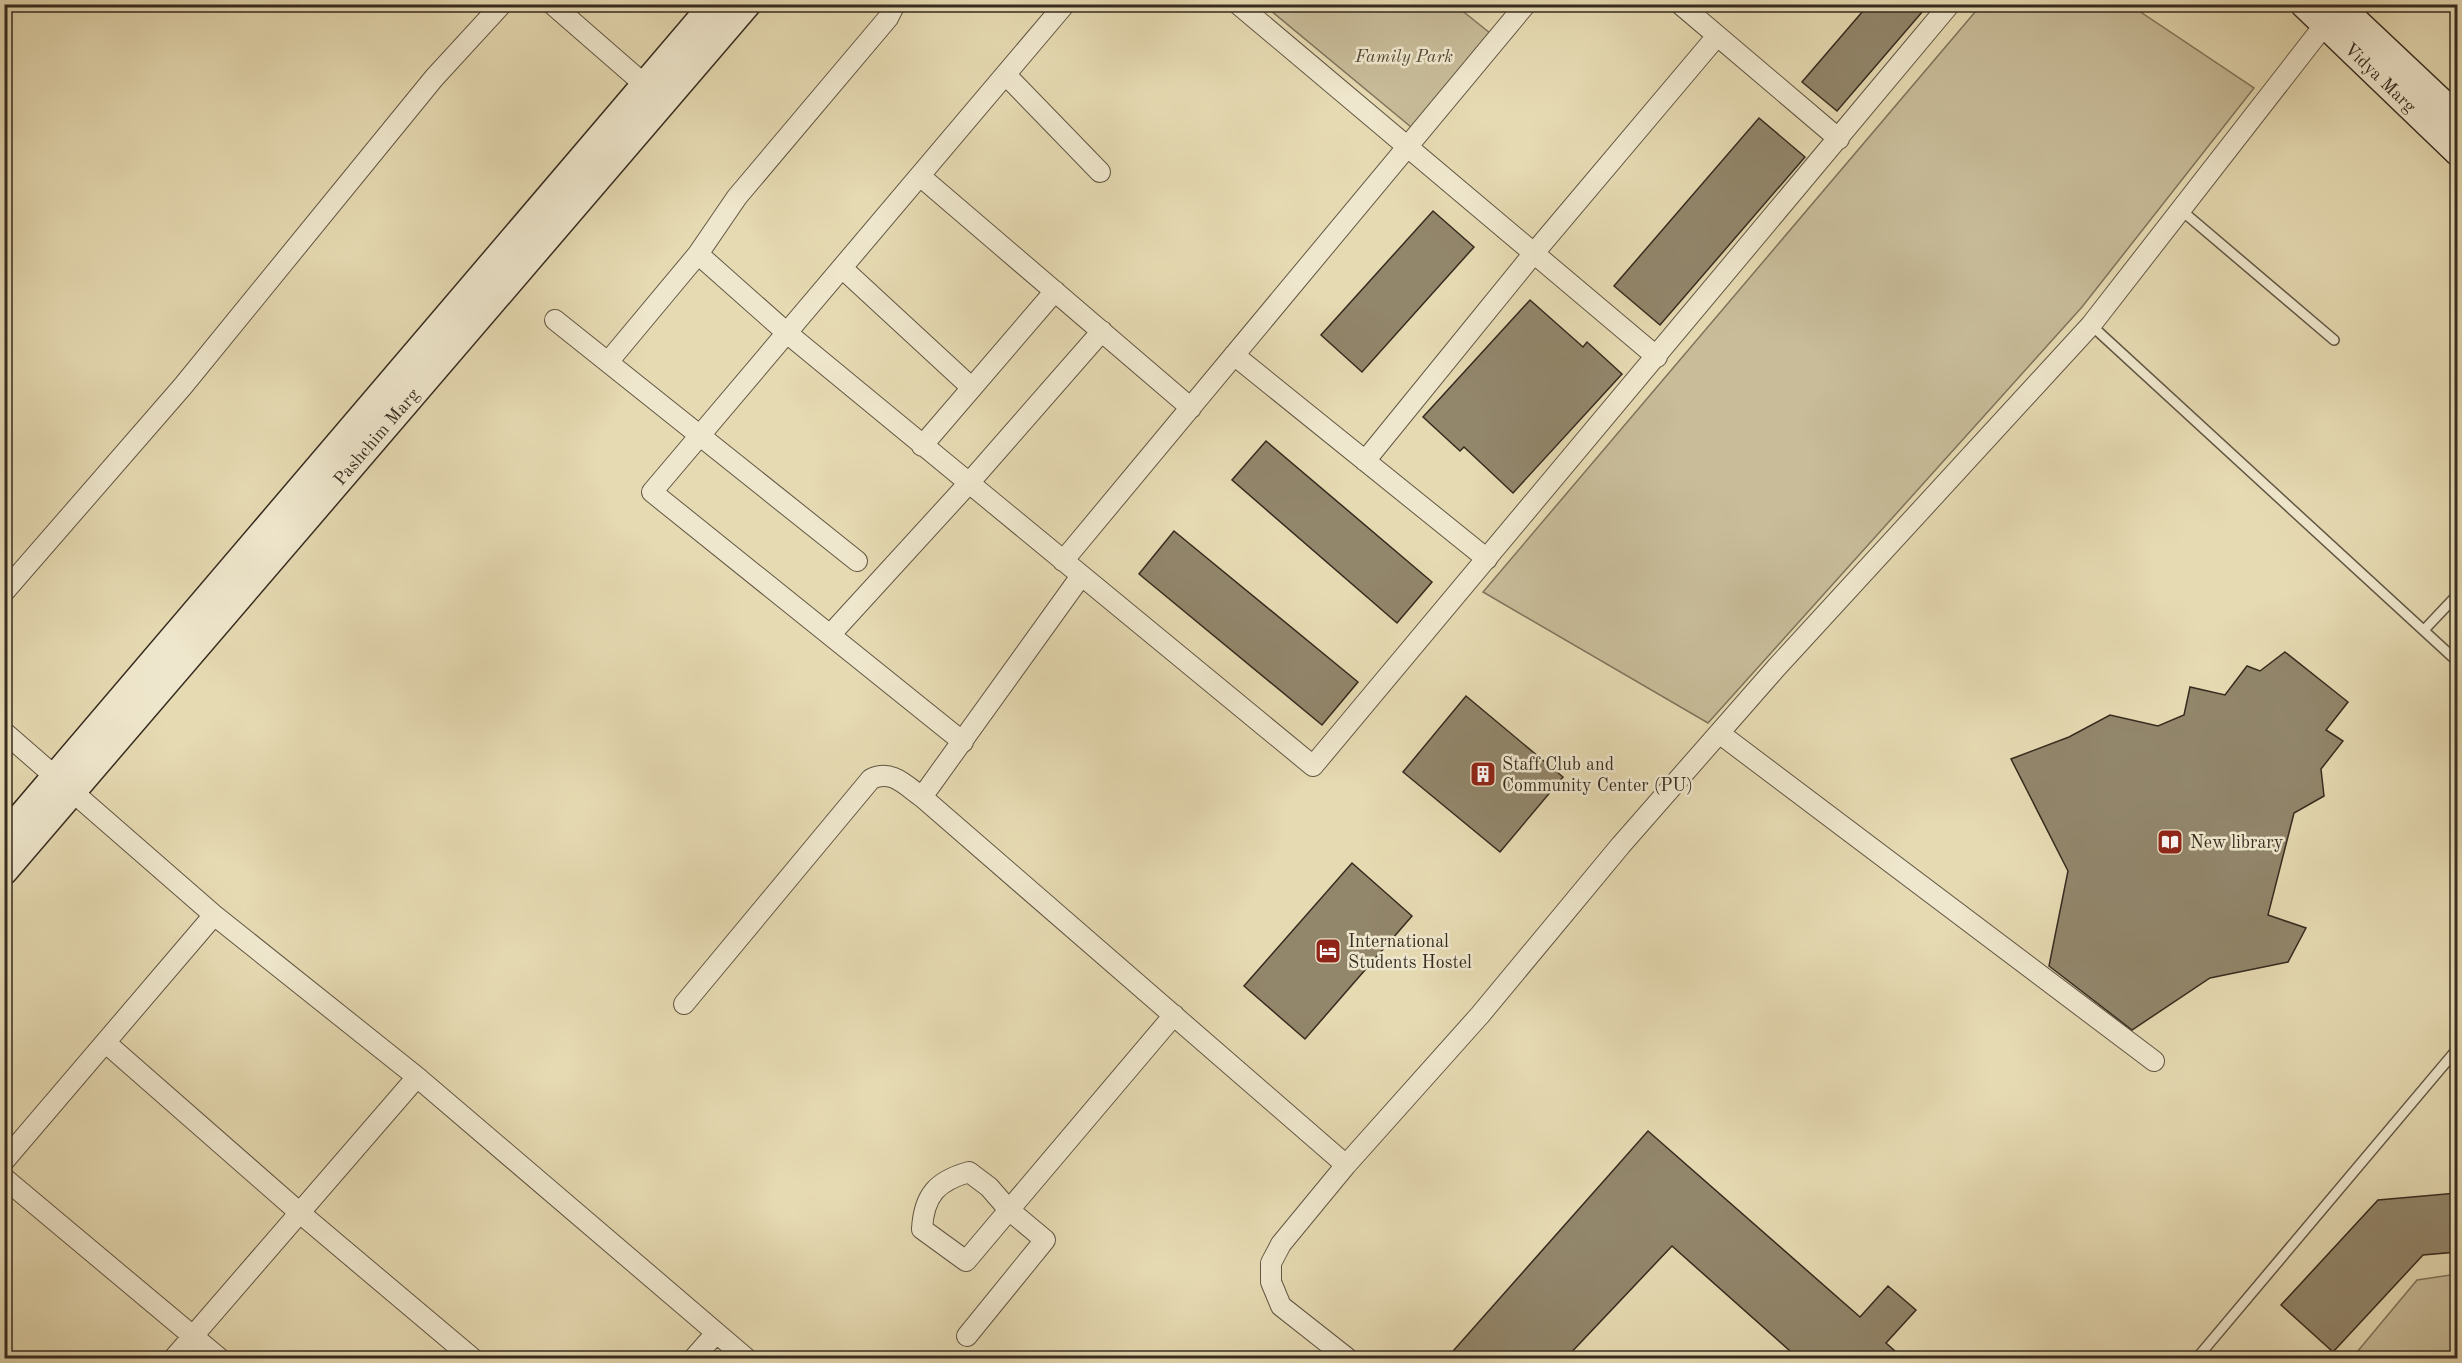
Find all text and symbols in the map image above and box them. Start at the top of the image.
street label: Vidya Marg [2341,40,2419,117]
park label: Family Park [1354,48,1453,66]
street label: Pashchim Marg [331,385,423,489]
place label: Staff Club and Community Center (PU) [1502,756,1693,795]
building icon: Staff Club and Community Center (PU) [1468,759,1498,789]
library icon: New library [2155,827,2185,857]
place label: New library [2190,834,2284,852]
place label: International Students Hostel [1348,933,1472,972]
hotel icon: International Students Hostel [1313,936,1343,966]

